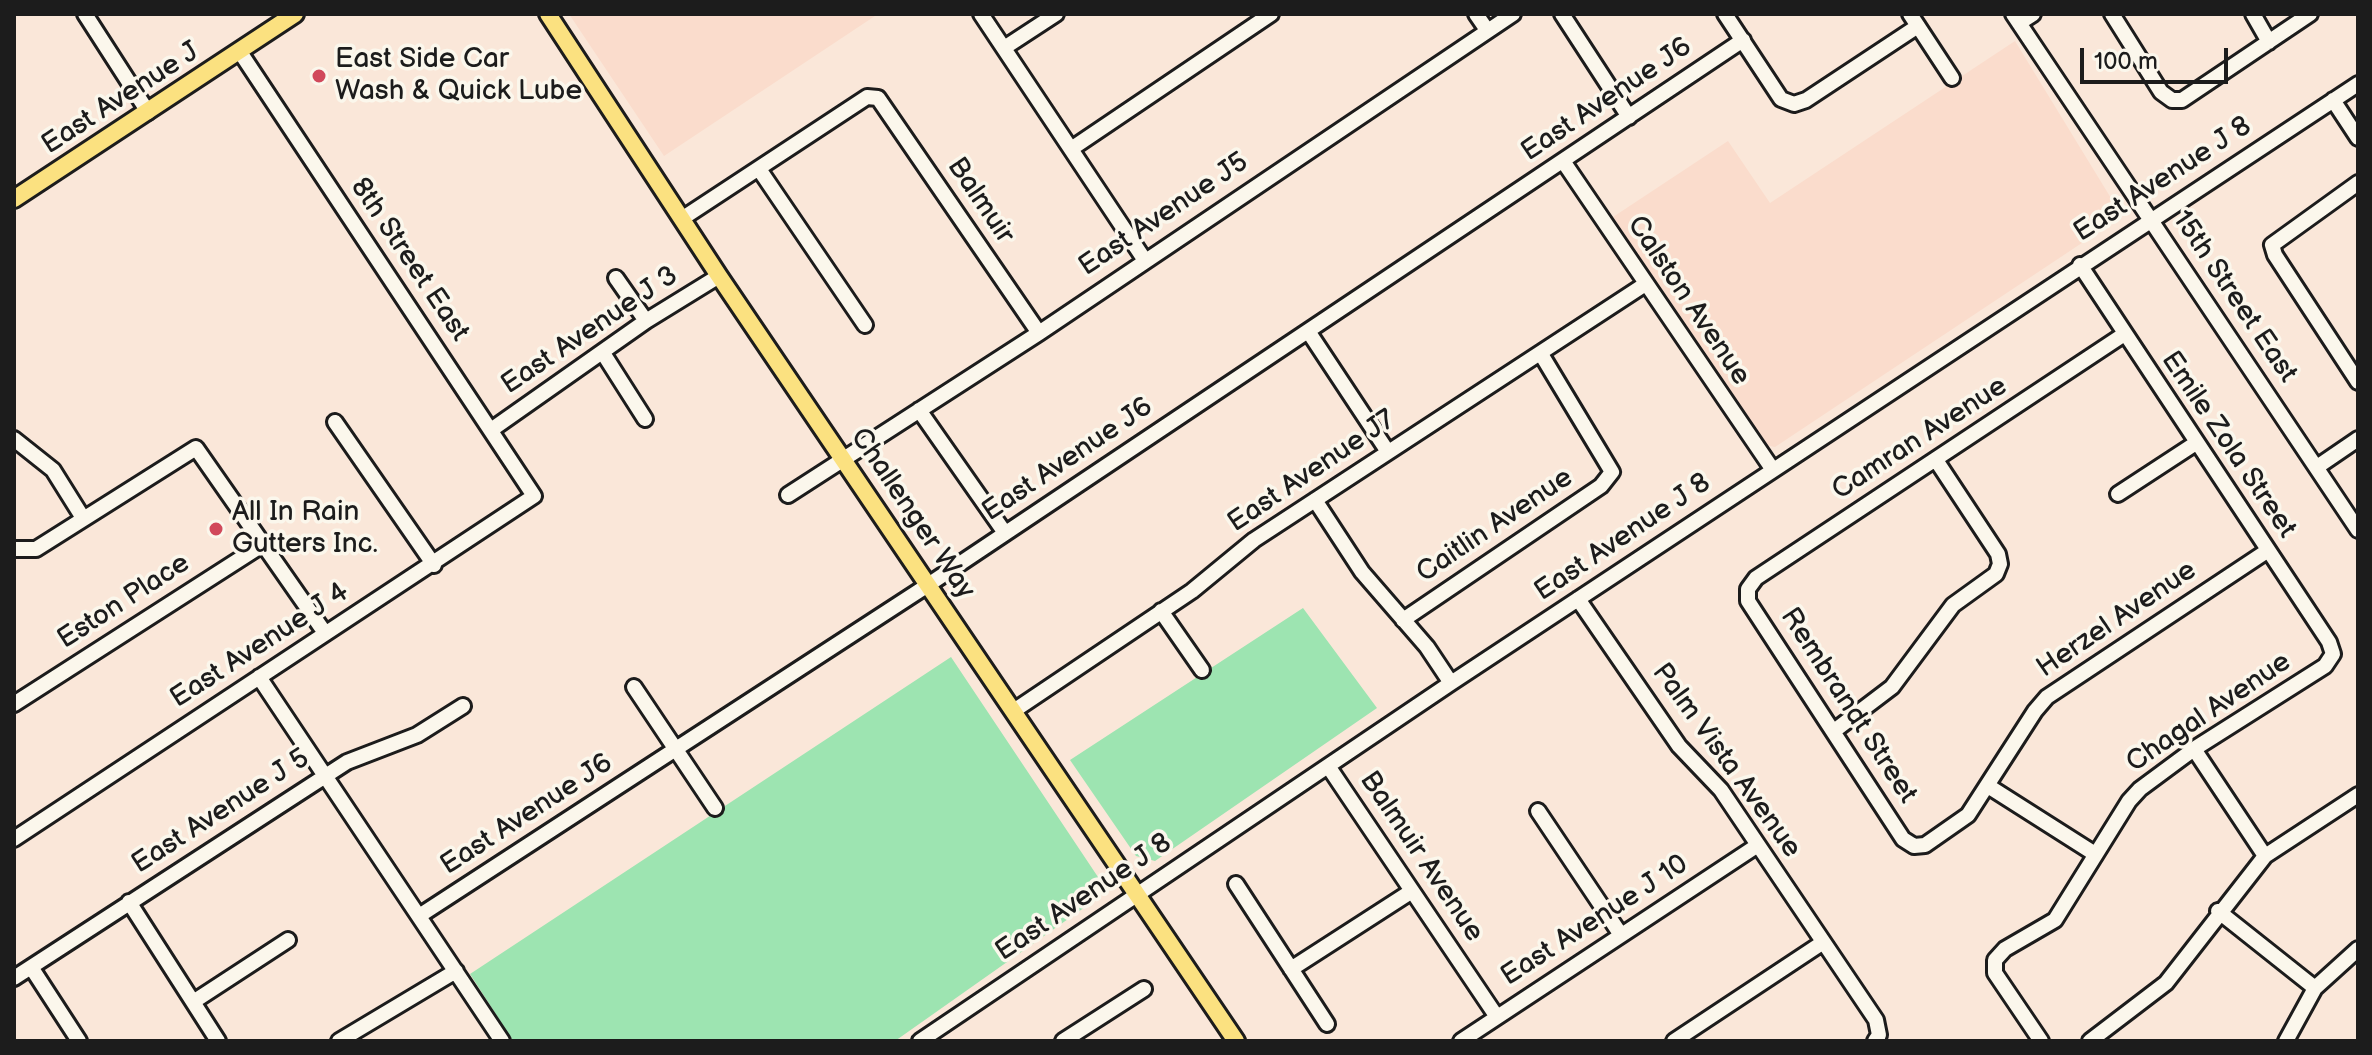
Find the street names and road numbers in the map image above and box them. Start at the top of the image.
street label: East Avenue J6 [1516,31,1698,169]
street label: East Avenue J [36,36,206,162]
street label: East Avenue J 8 [2068,110,2258,250]
street label: East Avenue J5 [1073,146,1255,284]
street label: Balmuir [939,152,1021,250]
street label: 8th Street East [342,172,476,348]
street label: 15th Street East [2164,205,2304,389]
street label: Calston Avenue [1619,210,1757,392]
street label: East Avenue J 3 [495,260,685,402]
street label: Emile Zola Street [2153,345,2303,545]
street label: Camran Avenue [1826,370,2014,508]
street label: East Avenue J6 [977,391,1159,529]
street label: East Avenue J7 [1222,404,1402,540]
street label: Challenger Way [842,422,982,606]
street label: Caitlin Avenue [1411,461,1579,591]
street label: East Avenue J 8 [1529,467,1717,609]
street label: Eston Place [52,547,196,657]
street label: Herzel Avenue [2031,554,2203,686]
street label: East Avenue J 4 [165,576,355,716]
street label: Rembrandt Street [1772,602,1924,810]
street label: Chagal Avenue [2120,646,2298,780]
street label: Palm Vista Avenue [1644,657,1808,865]
street label: East Avenue J 5 [126,742,316,882]
street label: East Avenue J6 [435,747,619,883]
street label: Balmuir Avenue [1352,766,1490,948]
street label: East Avenue J 8 [990,827,1178,969]
street label: East Avenue J 10 [1495,848,1695,994]

